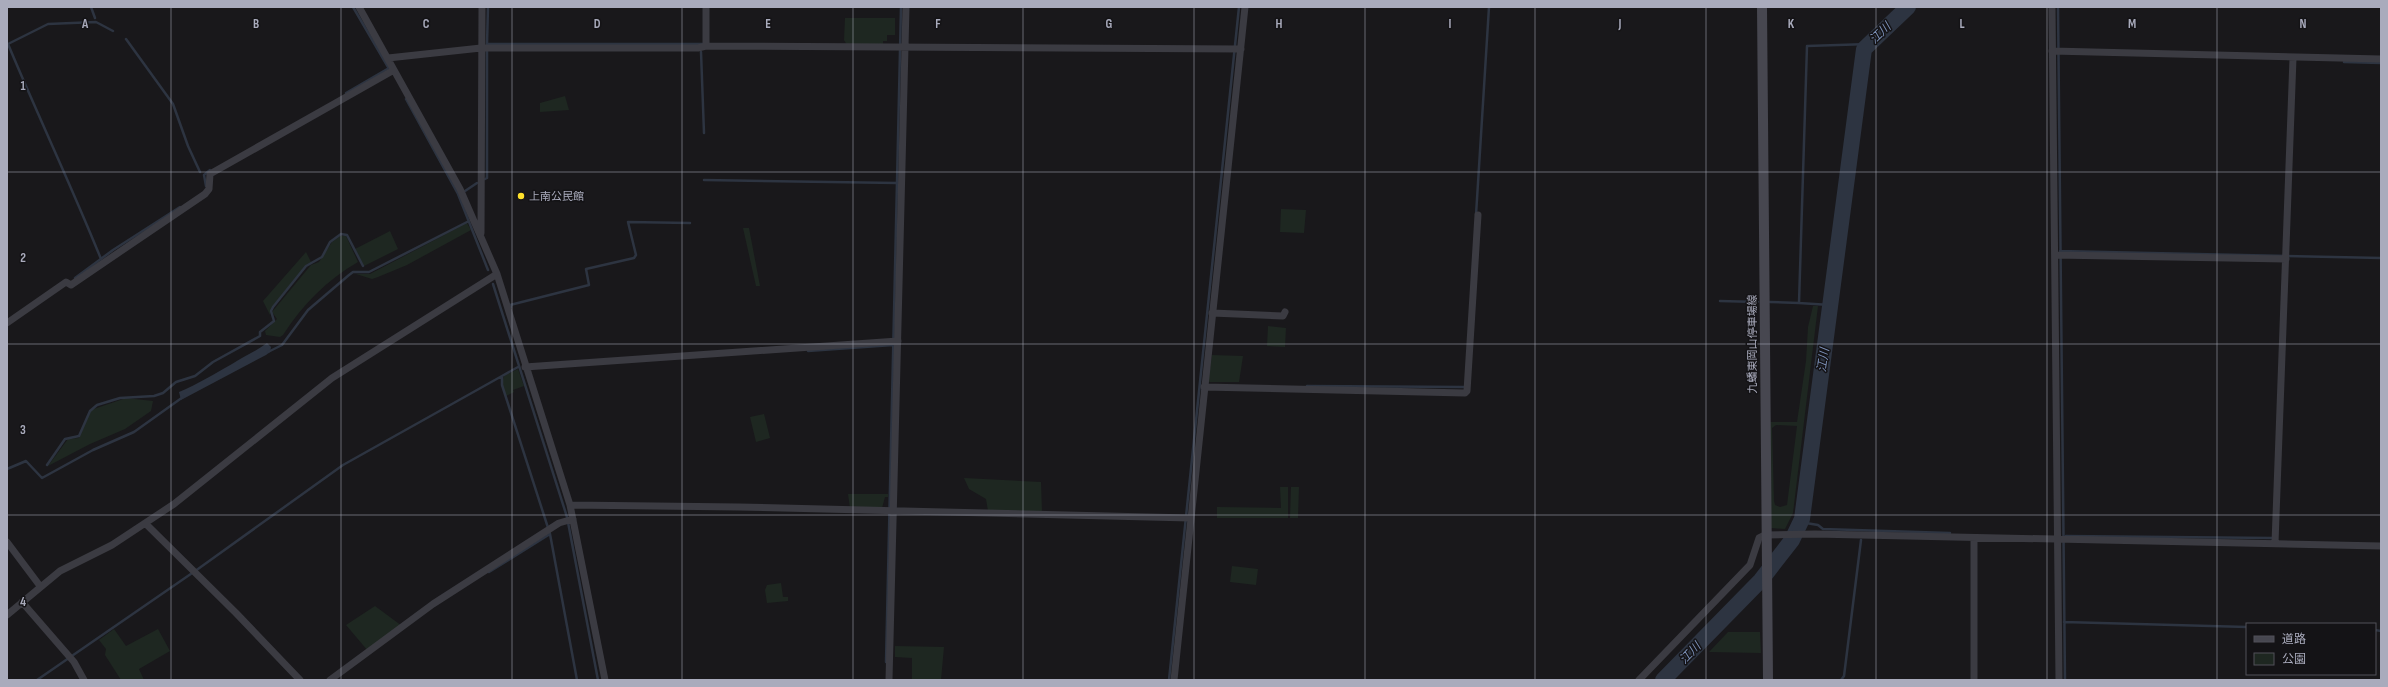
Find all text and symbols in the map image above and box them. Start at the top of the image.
text: A [81,16,89,32]
text: B [253,16,259,32]
text: C [423,16,430,32]
text: D [594,16,601,32]
text: E [765,16,771,32]
text: F [935,16,941,32]
text: G [1106,16,1113,32]
text: H [1276,16,1283,32]
text: I [1449,16,1452,32]
text: J [1618,16,1622,32]
text: K [1788,16,1795,32]
text: L [1959,16,1965,32]
text: M [2128,16,2136,32]
text: N [2300,16,2307,32]
water label: 江川 [1866,18,1896,47]
text: 1 [20,78,26,94]
place label: 上南公民館 [529,190,584,203]
marker: 上南公民館 [516,191,526,201]
text: 2 [20,250,26,266]
street label: 九蟠東岡山停車場線 [1746,295,1759,394]
water label: 江川 [1814,345,1833,373]
text: 3 [20,422,26,438]
text: 4 [20,594,26,610]
legend [2246,623,2376,675]
text: 道路 [2282,632,2306,647]
water label: 江川 [1677,638,1705,667]
text: 公園 [2282,652,2306,667]

